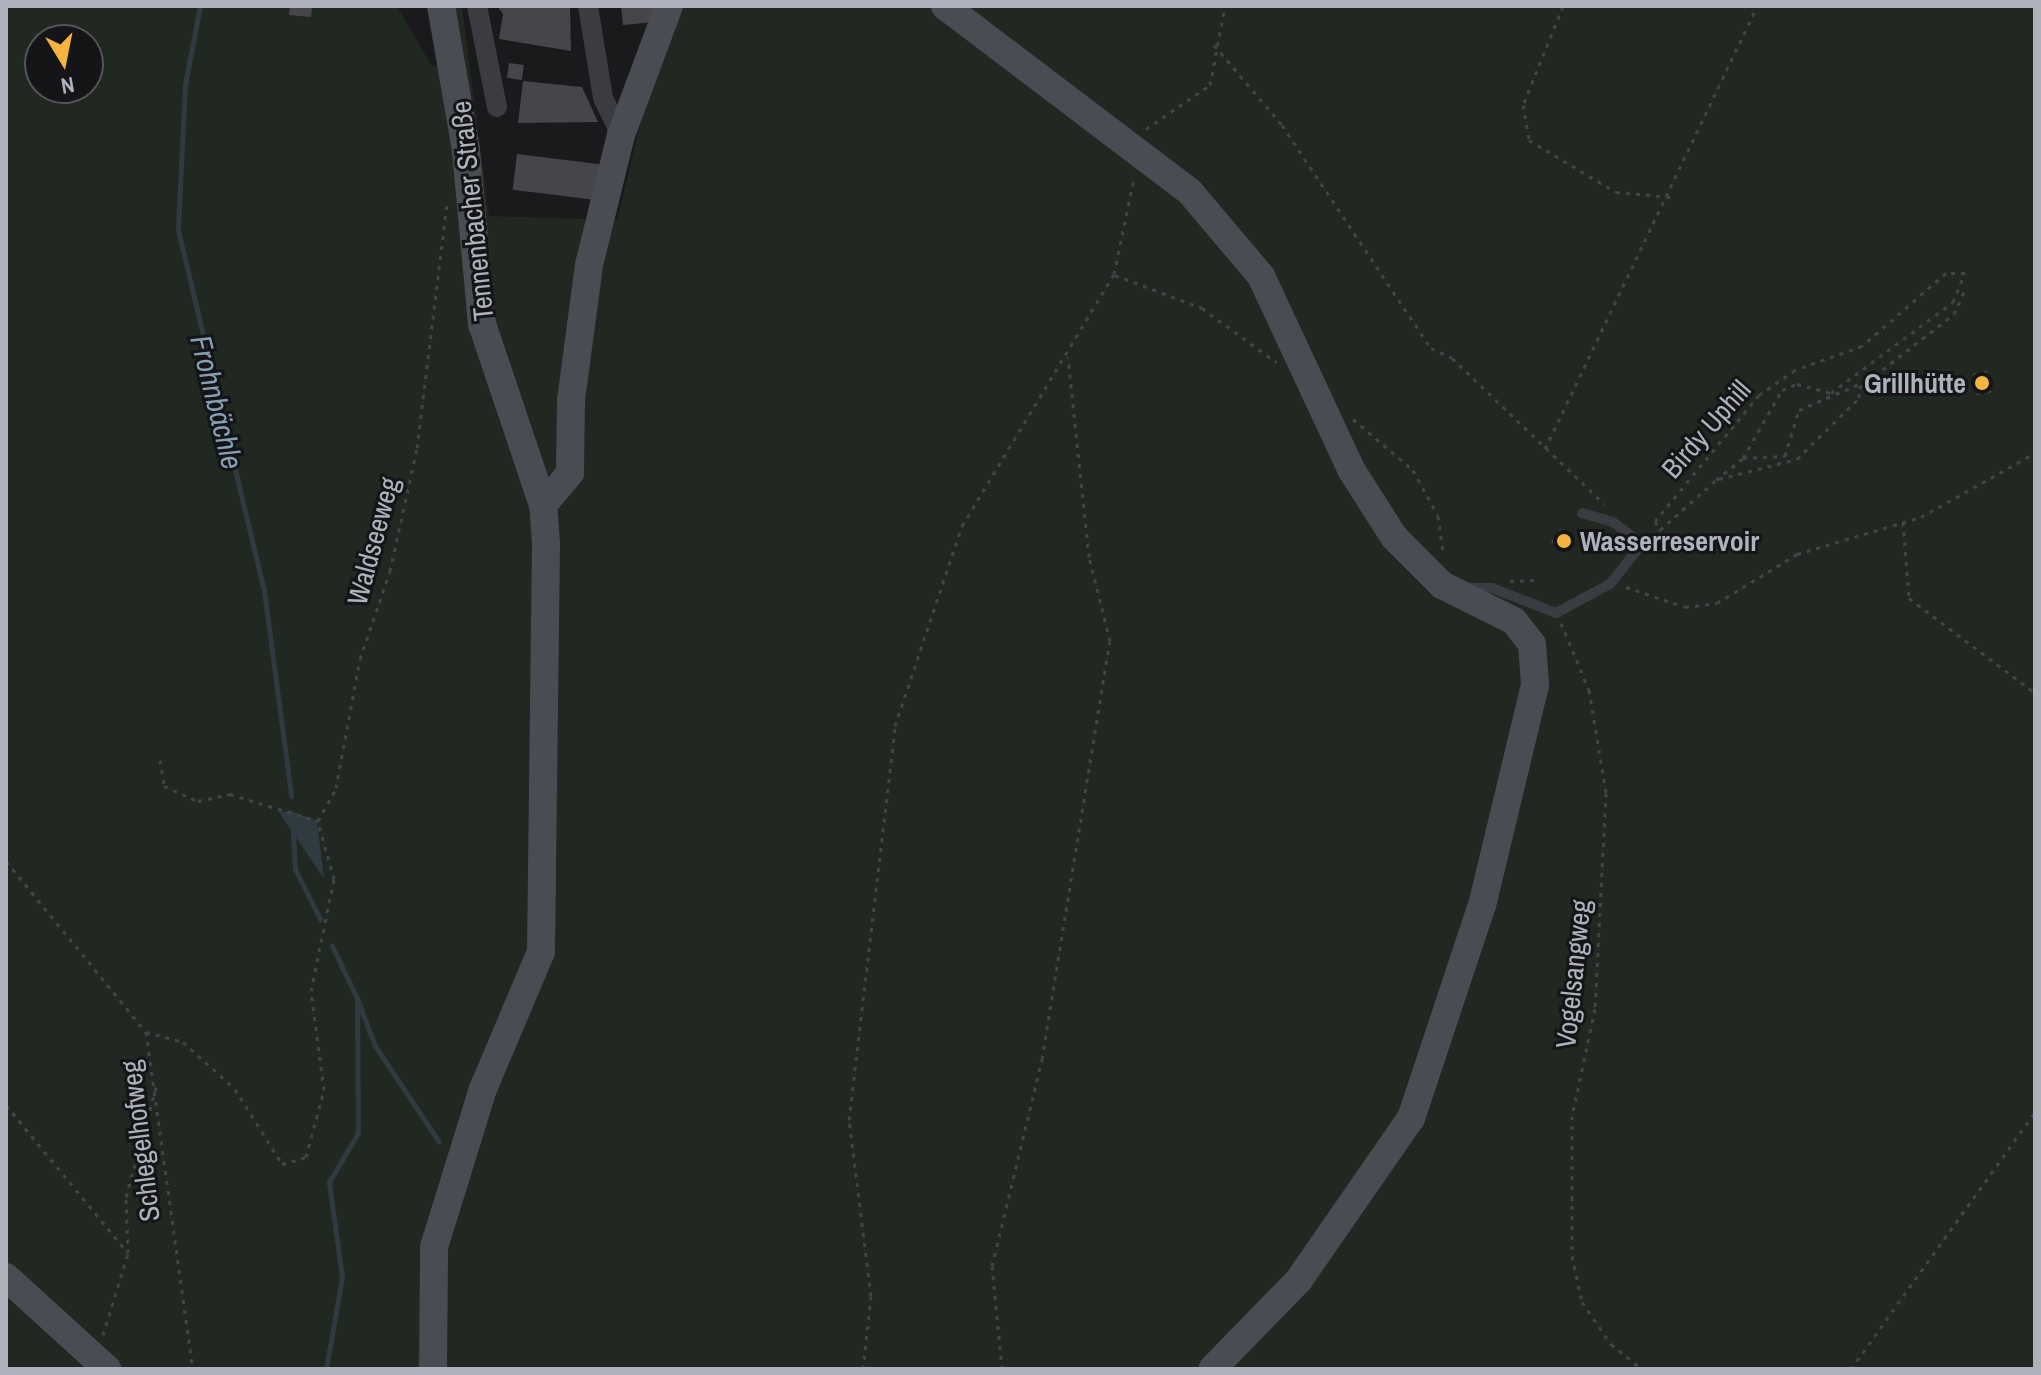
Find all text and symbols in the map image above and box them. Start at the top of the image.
north arrow [24,24,104,104]
text: N [59,70,77,102]
street label: Tennenbacher Straße [444,99,500,323]
water label: Frohnbächle [183,331,251,473]
place label: Grillhütte [1864,366,1966,400]
street label: Birdy Uphill [1654,373,1758,485]
marker: Grillhütte [1973,374,1991,392]
street label: Waldseeweg [340,474,406,608]
place label: Wasserreservoir [1580,524,1759,558]
marker: Wasserreservoir [1555,532,1573,550]
street label: Vogelsangweg [1548,898,1598,1050]
street label: Schlegelhofweg [113,1059,167,1223]

